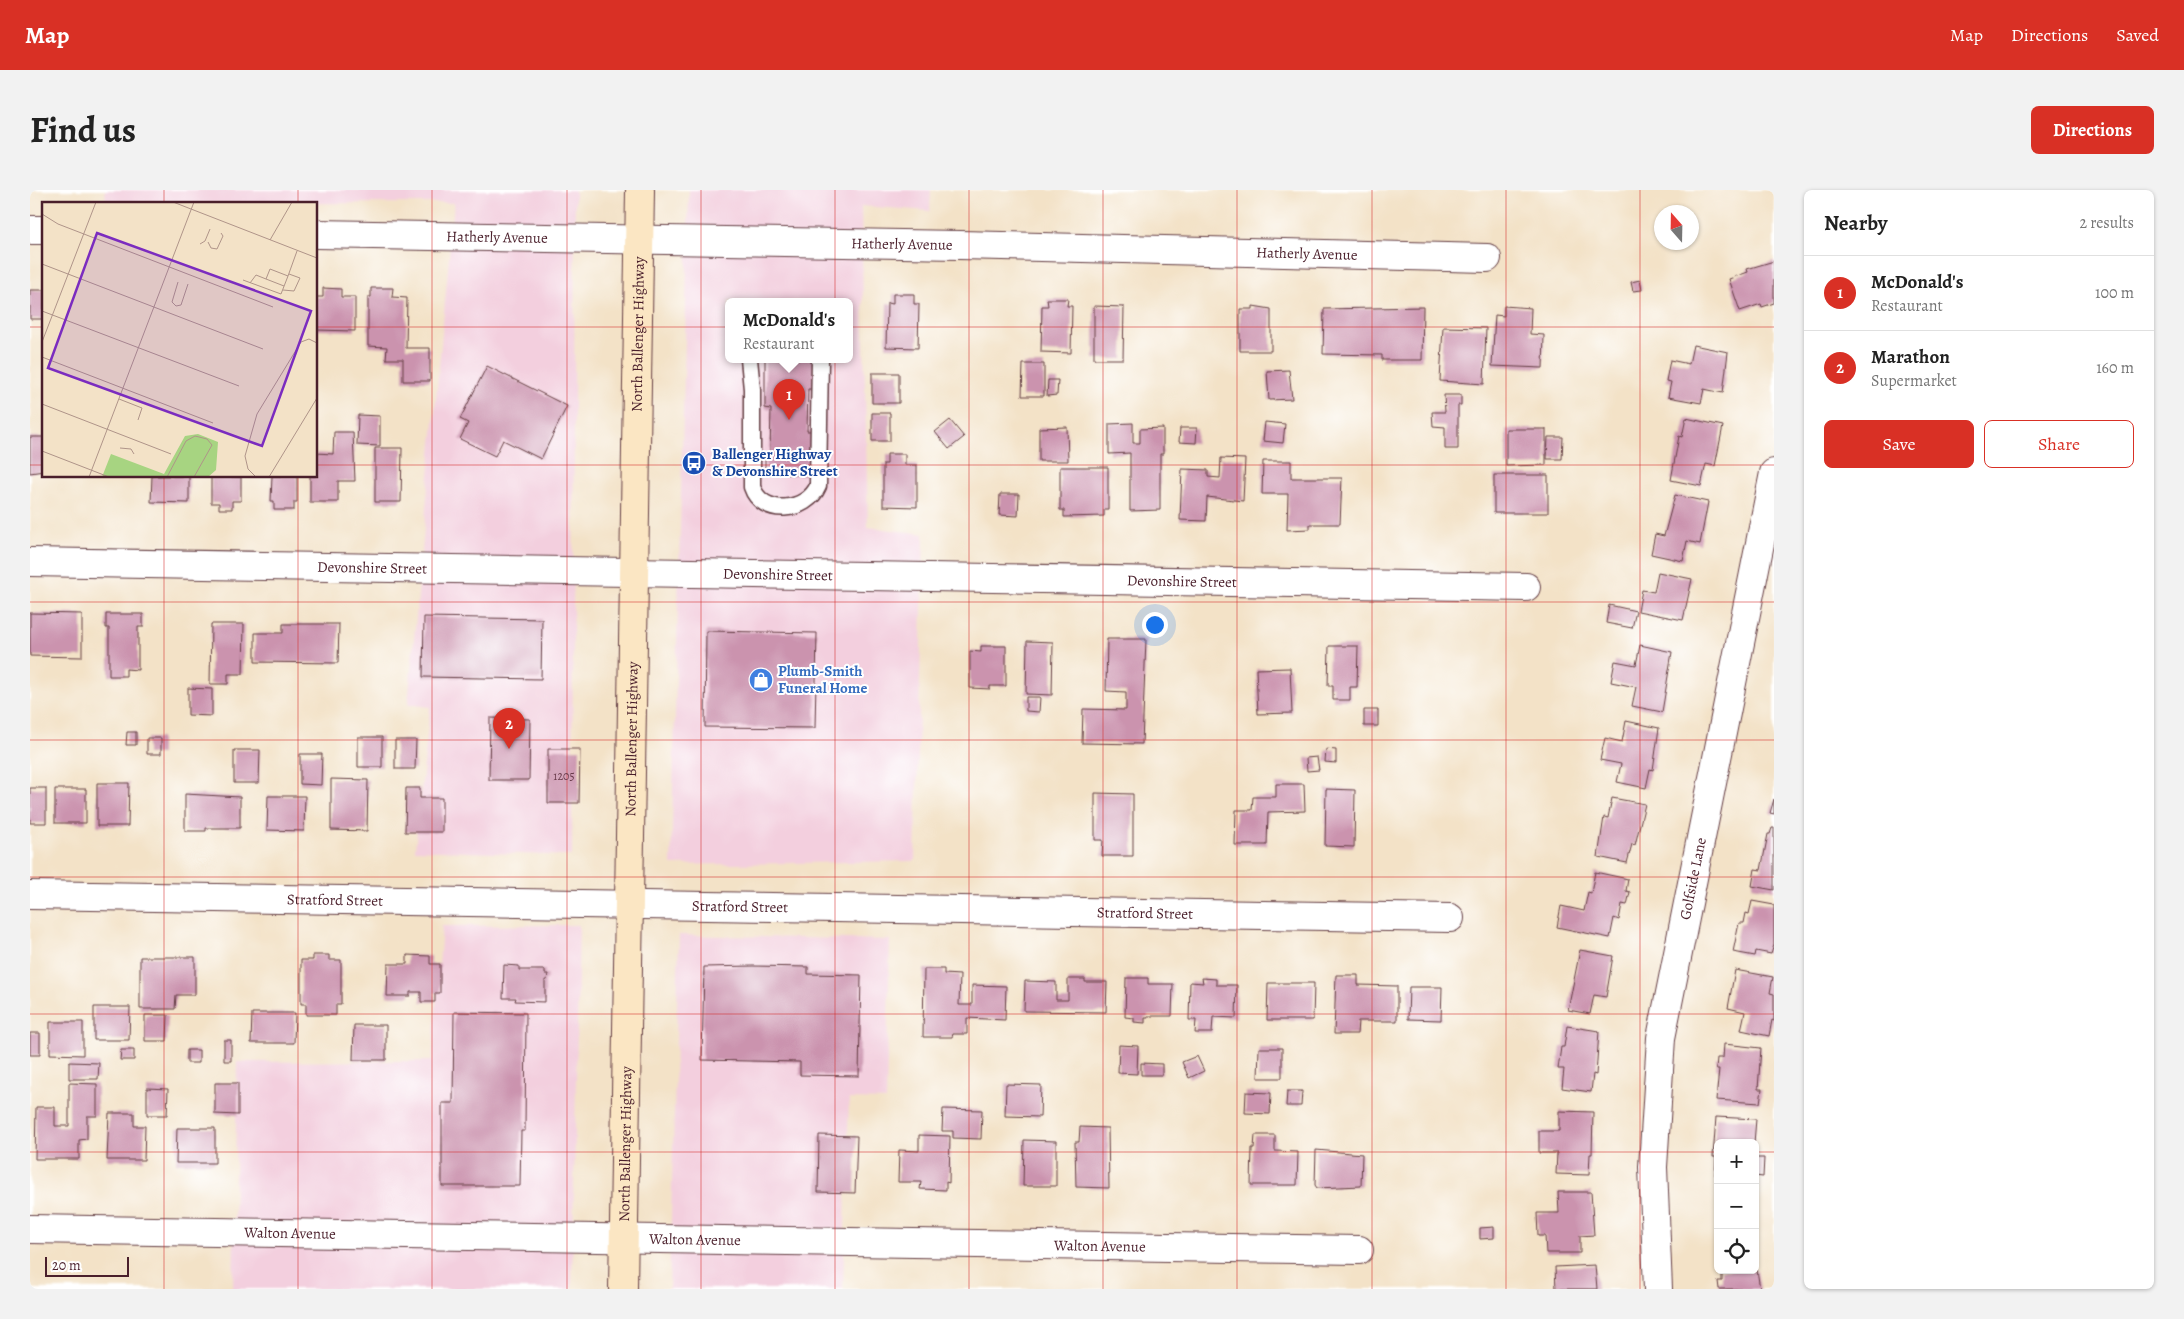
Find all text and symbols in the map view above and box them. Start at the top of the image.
text: Map [25,19,69,51]
text: Map [1950,23,1983,47]
text: Directions [2011,23,2088,47]
text: Saved [2116,23,2159,47]
text: Find us [30,106,136,154]
button: Directions [2031,106,2154,154]
inset map [42,202,318,478]
north arrow [1654,205,1699,250]
text: Nearby [1824,209,1887,237]
text: 2 results [2079,212,2134,234]
street label: Hatherly Avenue [446,226,548,248]
street label: Hatherly Avenue [851,233,953,255]
street label: Hatherly Avenue [1256,242,1358,265]
street label: North Ballenger Highway [627,256,649,412]
text: McDonald's [1871,269,1963,295]
text: 1 [1837,282,1843,304]
text: 100 m [2095,282,2134,304]
text: Restaurant [1871,295,1943,317]
popup [725,298,853,363]
text: McDonald's [743,307,835,333]
text: Restaurant [743,333,815,355]
text: Marathon [1871,344,1950,370]
text: 2 [1836,357,1844,379]
text: 160 m [2096,357,2134,379]
text: Supermarket [1871,370,1957,392]
pin: 1 [773,379,805,420]
button: Save [1824,420,1974,468]
button: Share [1984,420,2134,468]
place label: Ballenger Highway & Devonshire Street [712,444,838,481]
bus stop icon: Ballenger Highway & Devonshire Street [681,450,707,476]
street label: Devonshire Street [317,557,427,579]
street label: Devonshire Street [723,564,833,585]
street label: Devonshire Street [1127,570,1237,592]
your location [1142,612,1168,638]
street label: North Ballenger Highway [620,661,643,817]
place label: Plumb-Smith Funeral Home [778,661,867,698]
shop icon: Plumb-Smith Funeral Home [748,667,774,693]
pin: 2 [493,708,525,749]
house number: 1205 [553,768,575,784]
street label: Golfside Lane [1675,835,1711,921]
street label: Stratford Street [287,889,383,911]
street label: Stratford Street [692,896,788,917]
street label: Stratford Street [1097,902,1193,924]
street label: North Ballenger Highway [614,1066,636,1222]
map controls [1714,1139,1759,1274]
button: + [1714,1139,1759,1184]
button: − [1714,1184,1759,1229]
street label: Walton Avenue [243,1222,336,1244]
street label: Walton Avenue [648,1229,741,1250]
button: locate [1714,1229,1759,1274]
street label: Walton Avenue [1053,1235,1146,1257]
scale bar [45,1254,129,1277]
text: 20 m [52,1256,81,1275]

